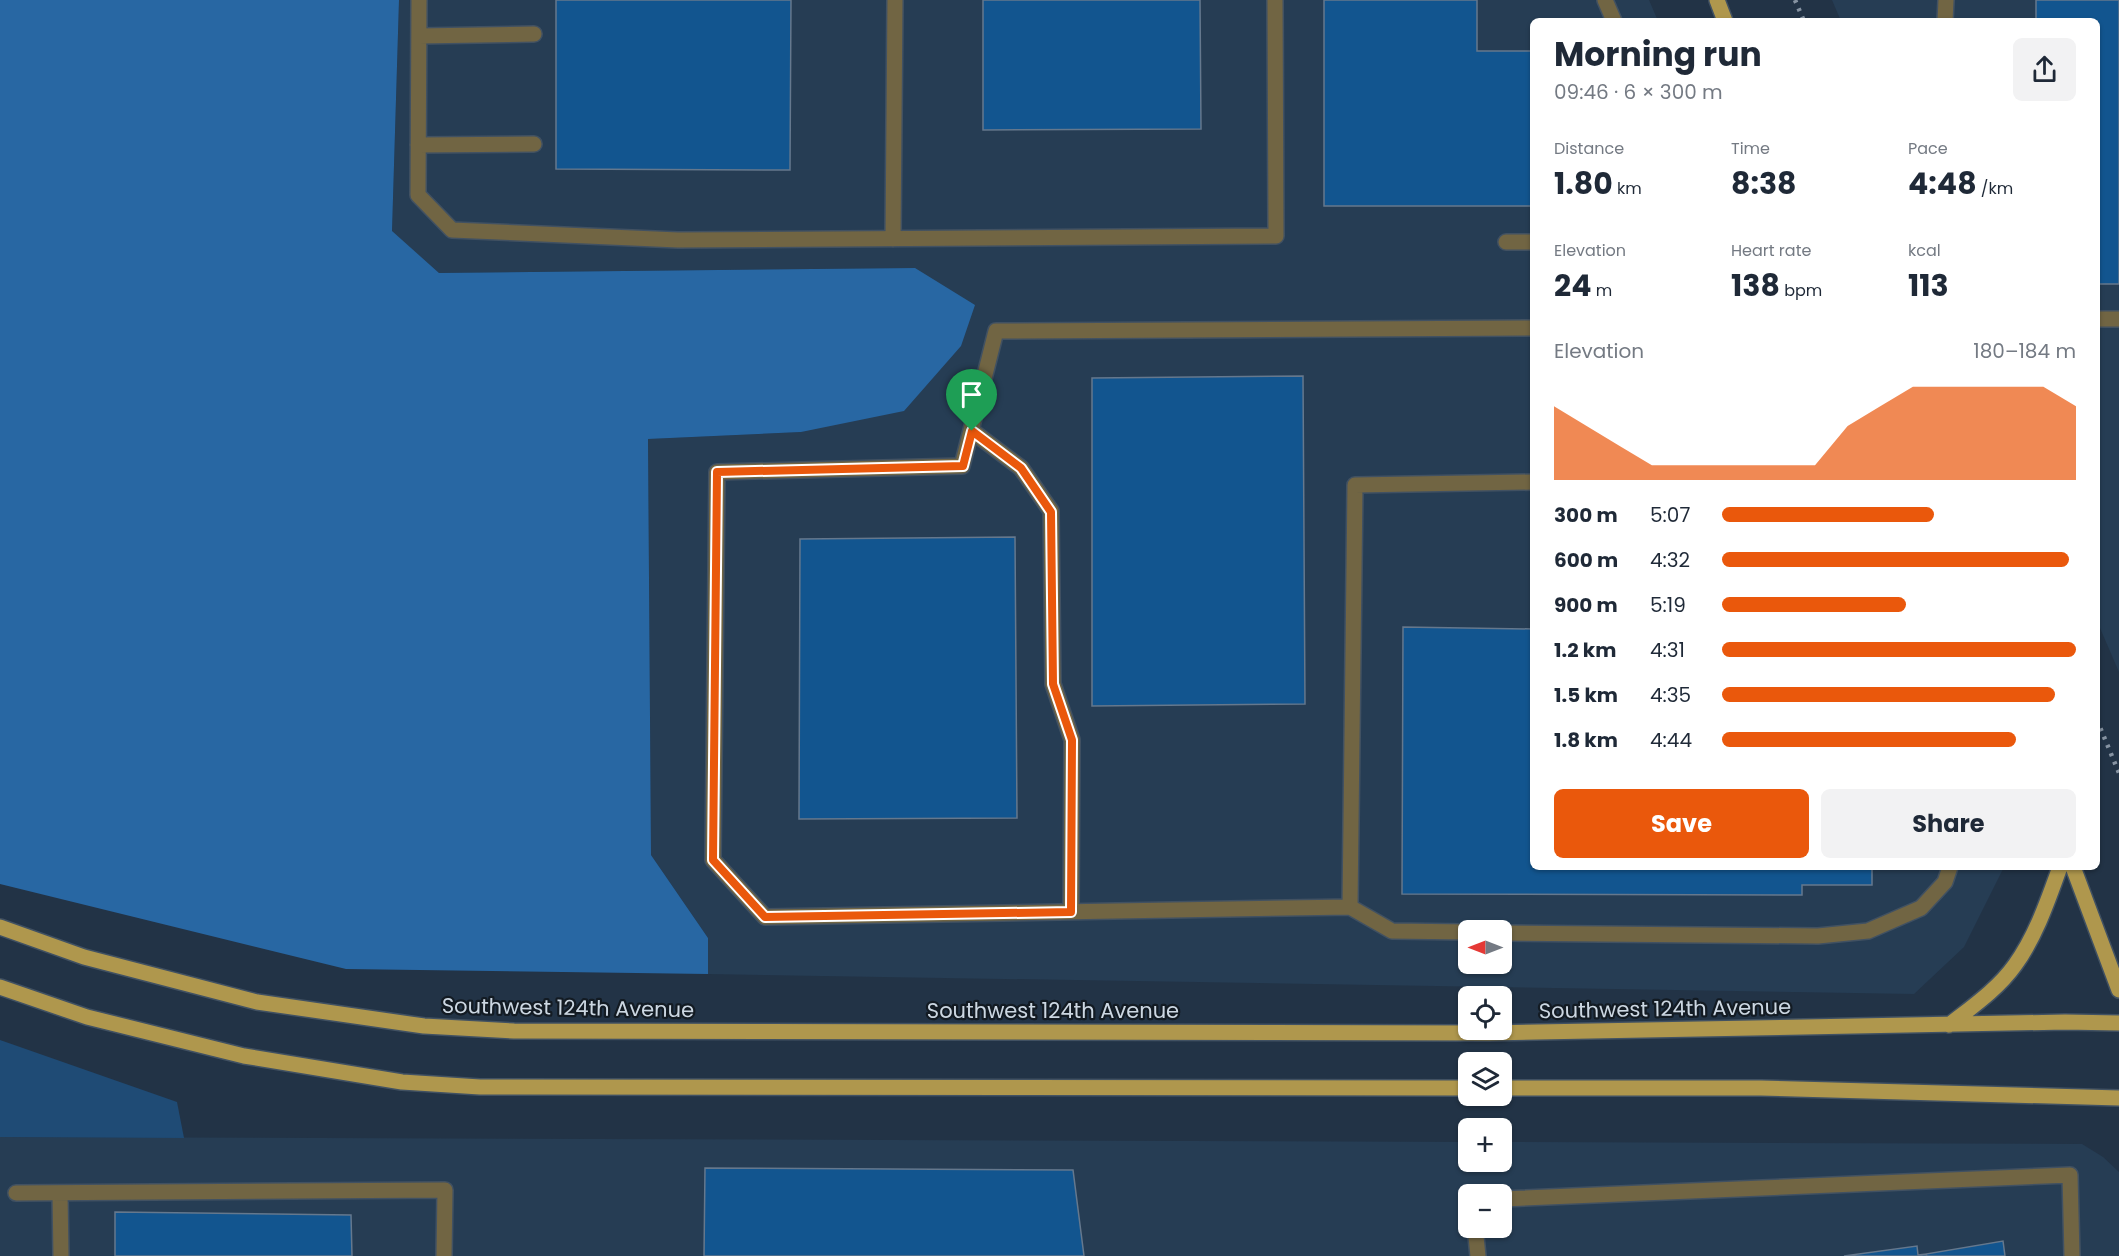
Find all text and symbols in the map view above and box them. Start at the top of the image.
text: Morning run [1554,31,1762,78]
button: share [2013,38,2076,101]
text: 09:46 · 6 × 300 m [1554,78,1723,106]
text: Distance [1554,137,1624,160]
text: Time [1731,137,1770,160]
text: Pace [1908,137,1948,160]
text: 1.80 [1554,162,1613,205]
text: 8:38 [1731,162,1797,205]
text: 4:48 [1908,162,1977,205]
text: km [1613,177,1642,200]
text: /km [1977,177,2013,200]
text: Elevation [1554,239,1626,262]
text: Heart rate [1731,239,1811,262]
text: kcal [1908,239,1941,262]
text: 24 [1554,264,1591,307]
text: 138 [1731,264,1780,307]
text: 113 [1908,264,1949,307]
text: m [1591,279,1612,302]
text: bpm [1780,279,1822,302]
text: Elevation [1554,337,1644,365]
text: 180–184 m [1973,337,2076,365]
pin [946,369,997,431]
icon: arrive [955,378,988,411]
text: 300 m [1554,501,1618,529]
text: 5:07 [1650,501,1690,529]
text: 600 m [1554,546,1618,574]
text: 4:32 [1650,546,1690,574]
text: 900 m [1554,591,1618,619]
text: 5:19 [1650,591,1686,619]
text: 1.2 km [1554,636,1616,664]
text: 4:31 [1650,636,1685,664]
text: 1.5 km [1554,681,1618,709]
text: 4:35 [1650,681,1691,709]
text: 1.8 km [1554,726,1618,754]
text: 4:44 [1650,726,1692,754]
button: Save [1554,789,1809,858]
button: Share [1821,789,2076,858]
north arrow [1458,920,1512,974]
map controls [1458,920,1512,1238]
button: locate [1458,986,1512,1040]
street label: Southwest 124th Avenue [442,991,694,1024]
street label: Southwest 124th Avenue [1539,992,1791,1025]
street label: Southwest 124th Avenue [927,996,1179,1025]
button: layers [1458,1052,1512,1106]
button: + [1458,1118,1512,1172]
button: − [1458,1184,1512,1238]

